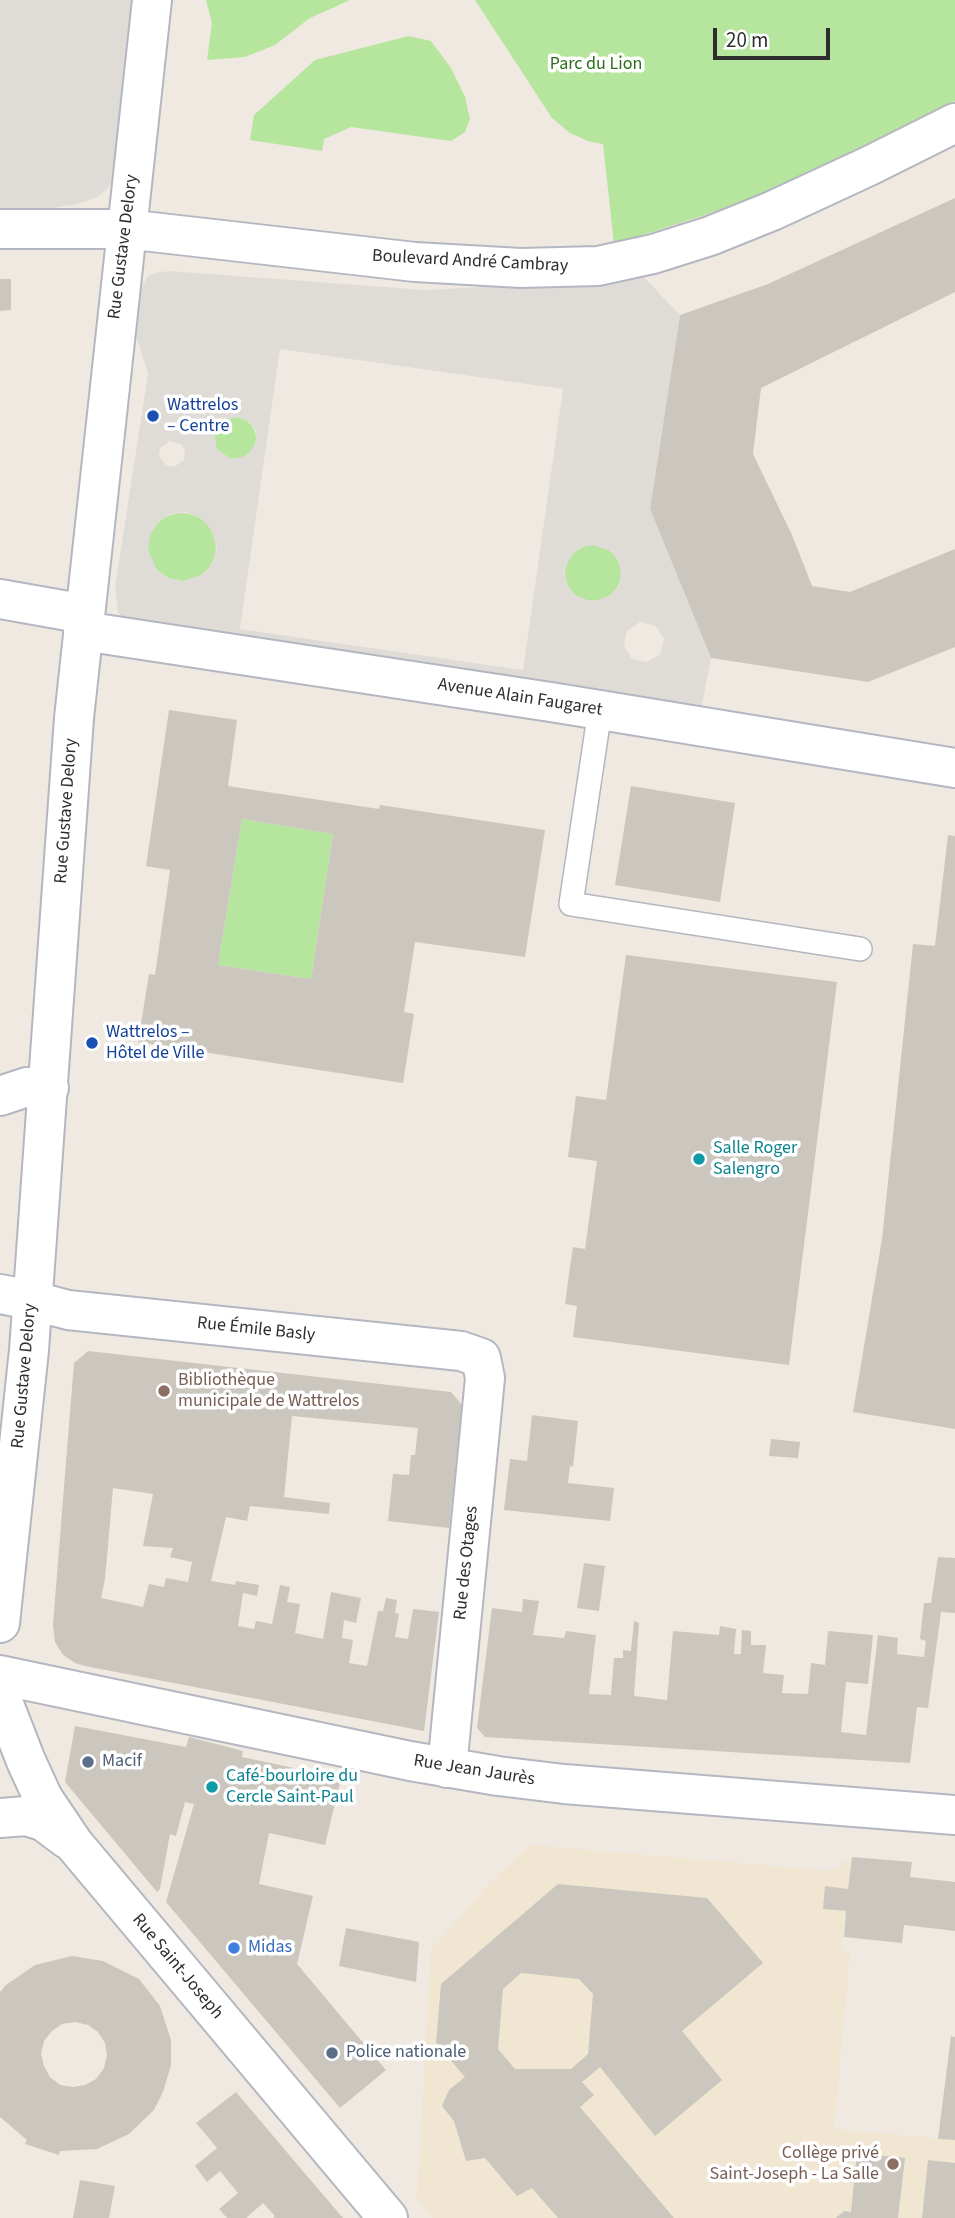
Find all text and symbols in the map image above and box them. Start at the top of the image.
scale bar [717,14,834,58]
text: 20 m [726,25,768,55]
park label: Parc du Lion [550,54,642,76]
street label: Rue Gustave Delory [104,173,144,321]
street label: Boulevard André Cambray [371,246,569,278]
place label: Wattrelos – Centre [167,395,238,438]
marker: Wattrelos – Centre [145,408,161,424]
street label: Avenue Alain Faugaret [436,674,604,722]
street label: Rue Gustave Delory [51,738,83,884]
place label: Wattrelos – Hôtel de Ville [106,1022,204,1064]
marker: Wattrelos – Hôtel de Ville [84,1035,100,1051]
place label: Salle Roger Salengro [713,1138,797,1180]
marker: Salle Roger Salengro [691,1151,707,1167]
street label: Rue Gustave Delory [8,1302,42,1450]
street label: Rue Émile Basly [196,1313,316,1347]
place label: Bibliothèque municipale de Wattrelos [178,1370,359,1412]
marker: Bibliothèque municipale de Wattrelos [156,1383,172,1399]
street label: Rue des Otages [450,1505,484,1621]
place label: Macif [102,1751,142,1773]
street label: Rue Jean Jaurès [412,1751,536,1791]
marker: Macif [80,1754,96,1770]
place label: Café-bourloire du Cercle Saint-Paul [226,1766,358,1809]
marker: Café-bourloire du Cercle Saint-Paul [204,1779,220,1795]
street label: Rue Saint-Joseph [127,1910,227,2024]
place label: Midas [248,1937,292,1959]
marker: Midas [226,1940,242,1956]
place label: Police nationale [346,2042,466,2064]
marker: Police nationale [324,2045,340,2061]
place label: Collège privé Saint-Joseph - La Salle [710,2143,879,2186]
marker: Collège privé Saint-Joseph - La Salle [885,2156,901,2172]

